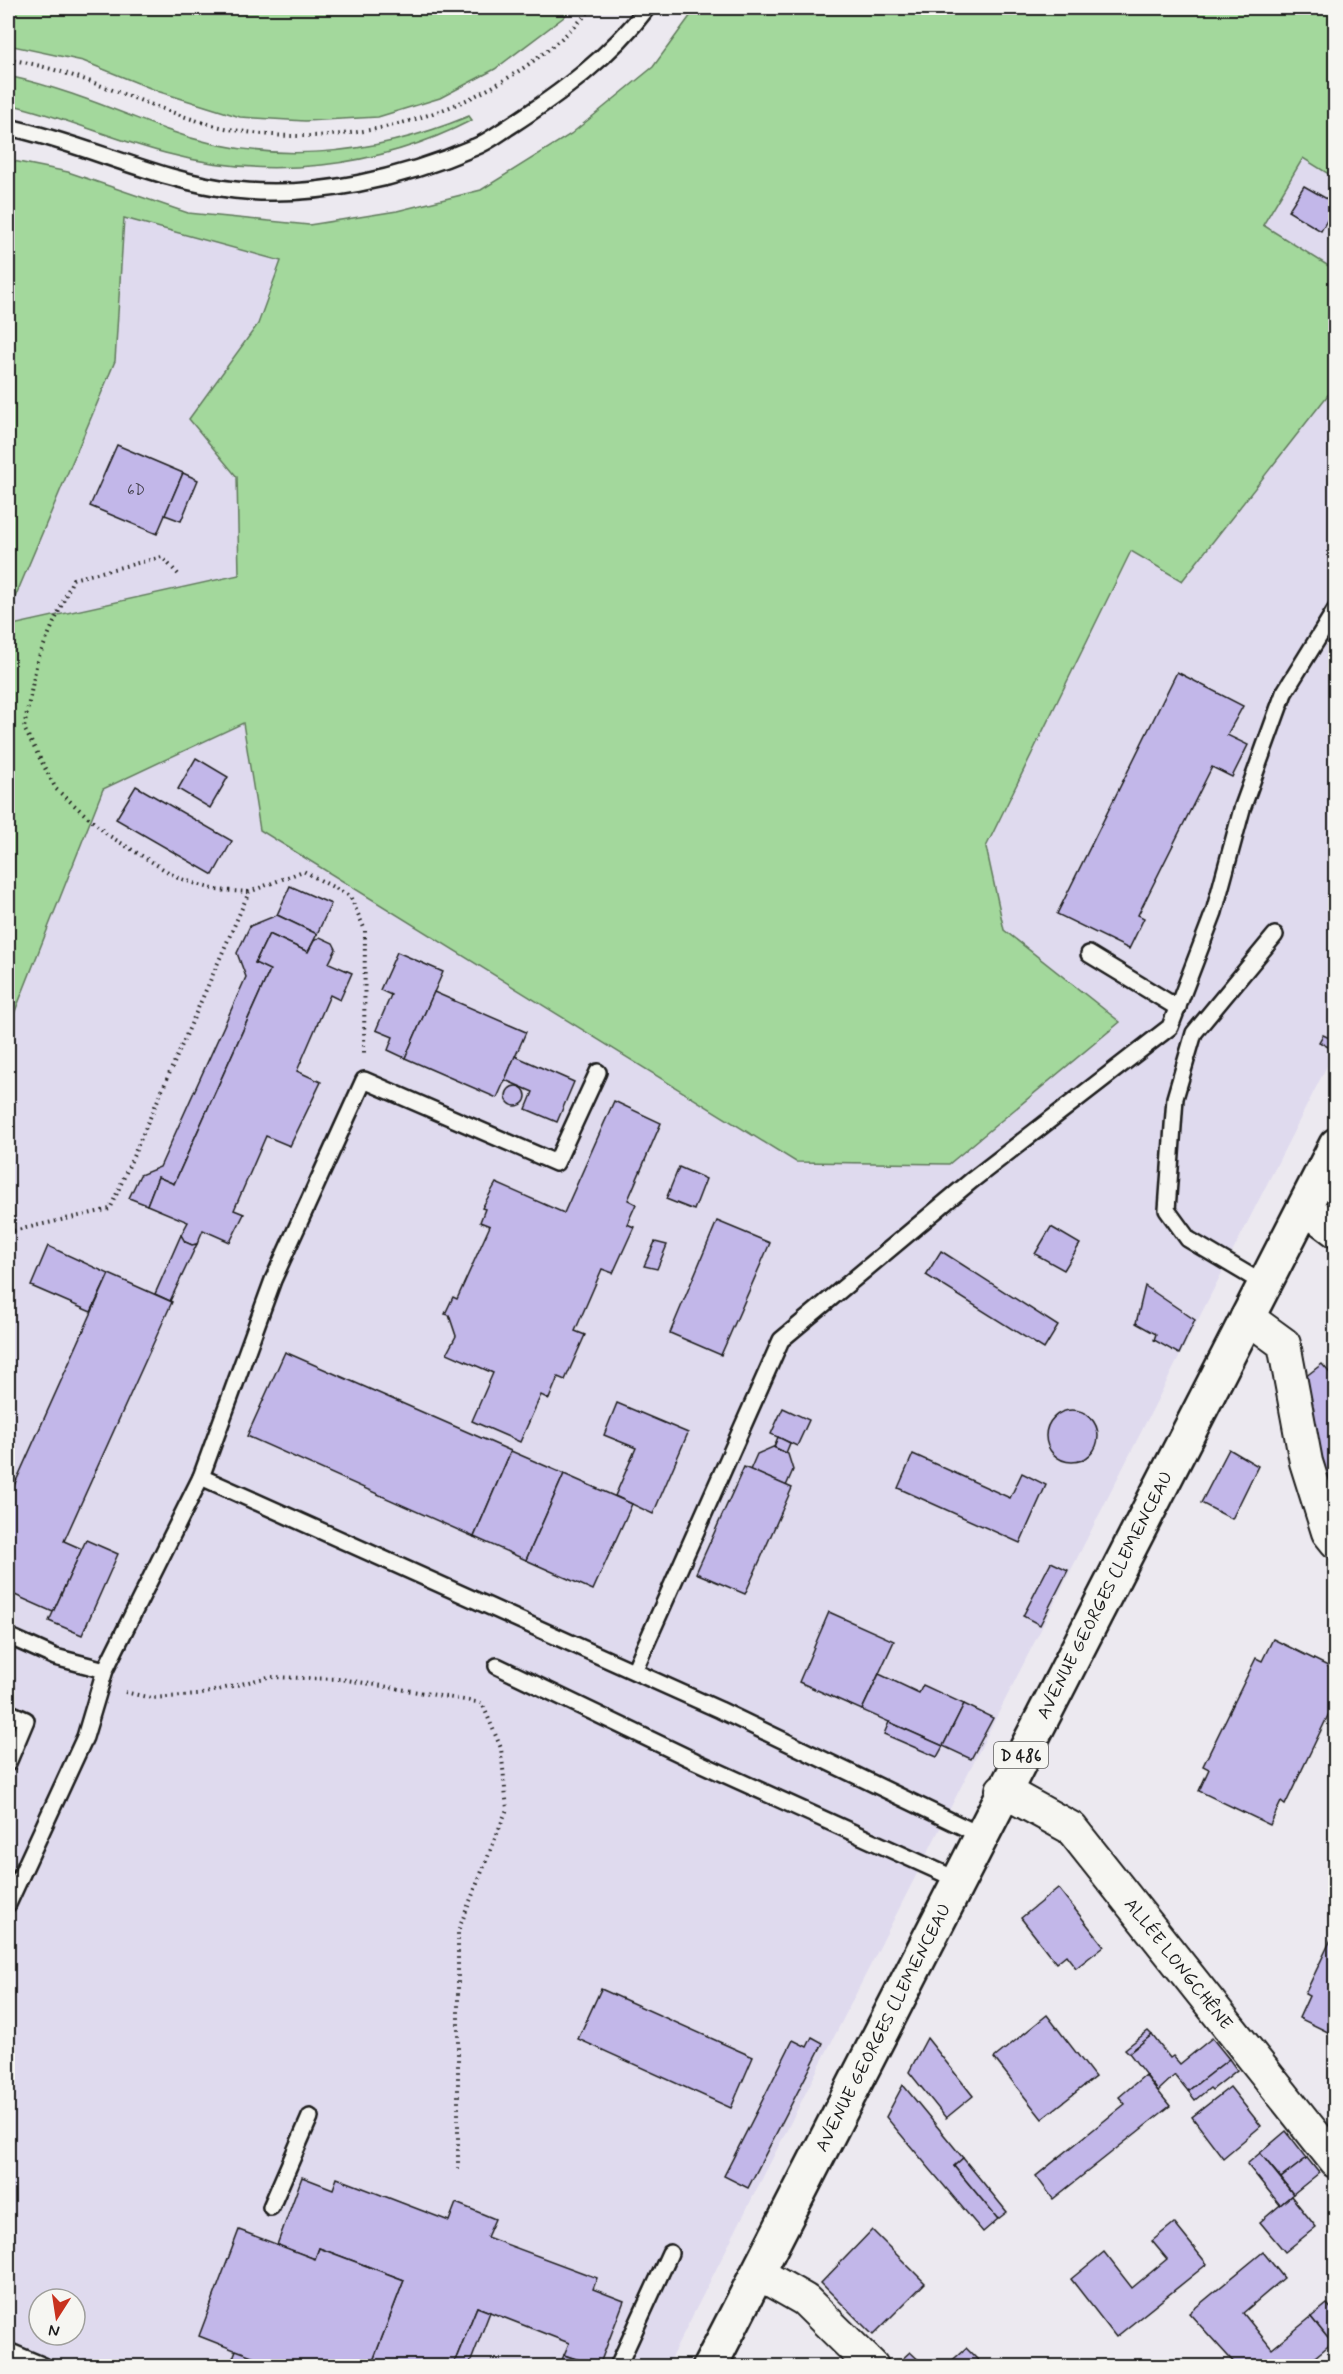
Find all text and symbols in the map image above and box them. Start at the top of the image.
house number: 6D [127,481,145,501]
street label: AVENUE GEORGES CLEMENCEAU [1032,1467,1179,1724]
road number: D 486 [994,1742,1048,1768]
street label: ALLÉE LONGCHÊNE [1118,1893,1238,2035]
street label: AVENUE GEORGES CLEMENCEAU [810,1900,957,2156]
north arrow [27,2287,87,2347]
text: N [47,2319,62,2342]

